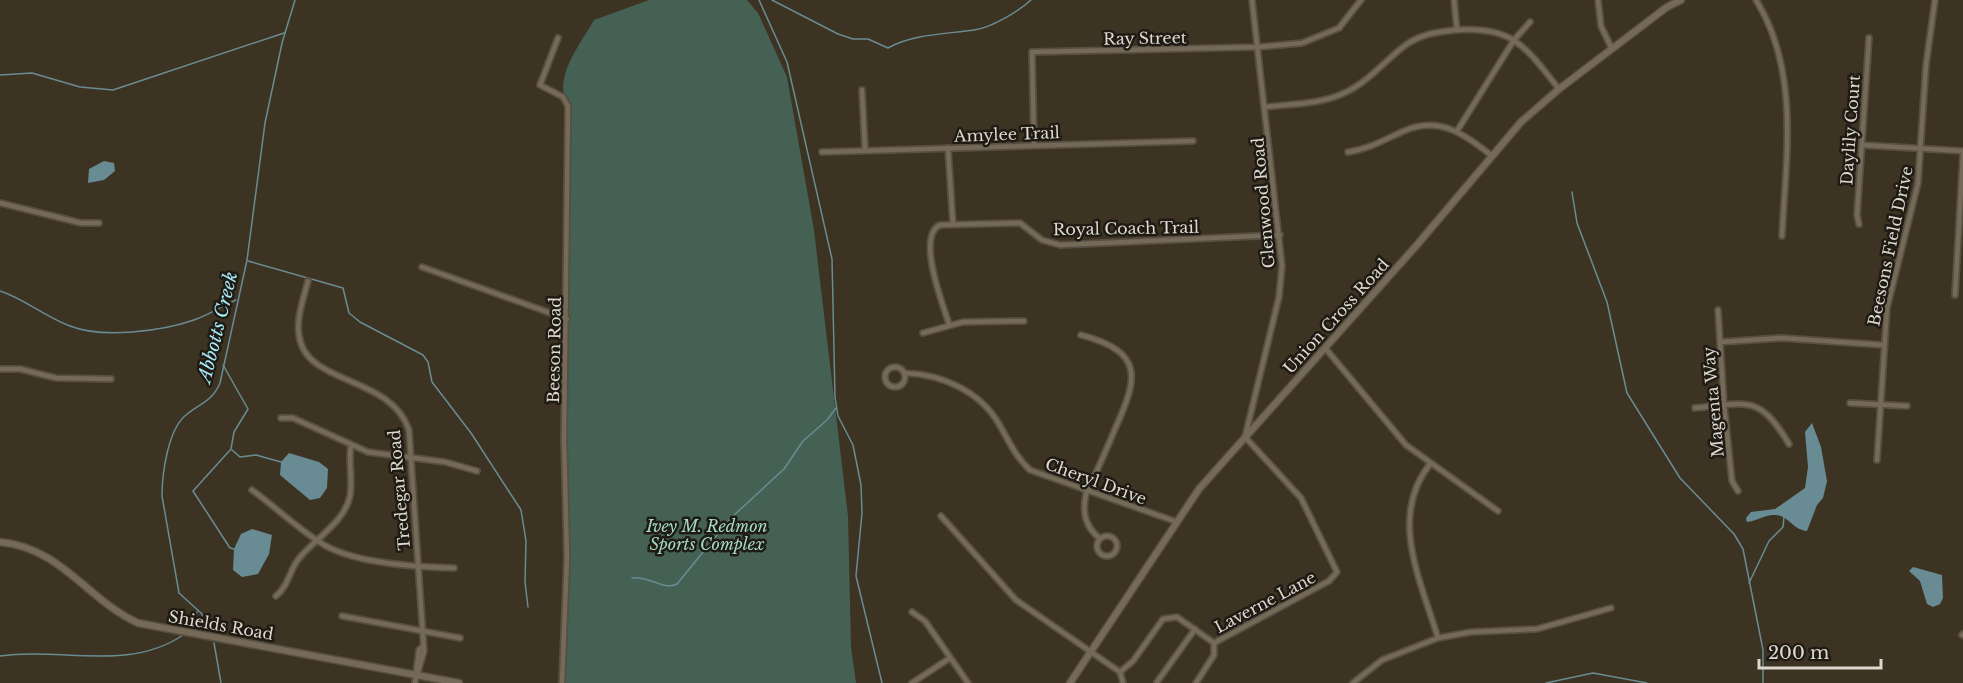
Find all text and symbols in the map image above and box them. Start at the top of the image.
street label: Ray Street [1103,27,1187,49]
street label: Daylily Court [1836,74,1864,186]
street label: Amylee Trail [953,122,1060,146]
street label: Glenwood Road [1247,137,1279,269]
street label: Beesons Field Drive [1863,164,1917,328]
street label: Royal Coach Trail [1053,217,1199,239]
street label: Union Cross Road [1279,254,1393,378]
water label: Abbotts Creek [193,269,242,387]
street label: Beeson Road [543,296,565,403]
street label: Magenta Way [1698,345,1728,458]
street label: Tredegar Road [384,429,414,551]
street label: Cheryl Drive [1043,453,1149,509]
park label: Ivey M. Redmon Sports Complex [645,516,768,554]
street label: Laverne Lane [1211,567,1319,637]
street label: Shields Road [167,606,275,644]
scale bar [1759,632,1880,670]
text: 200 m [1768,642,1829,664]

